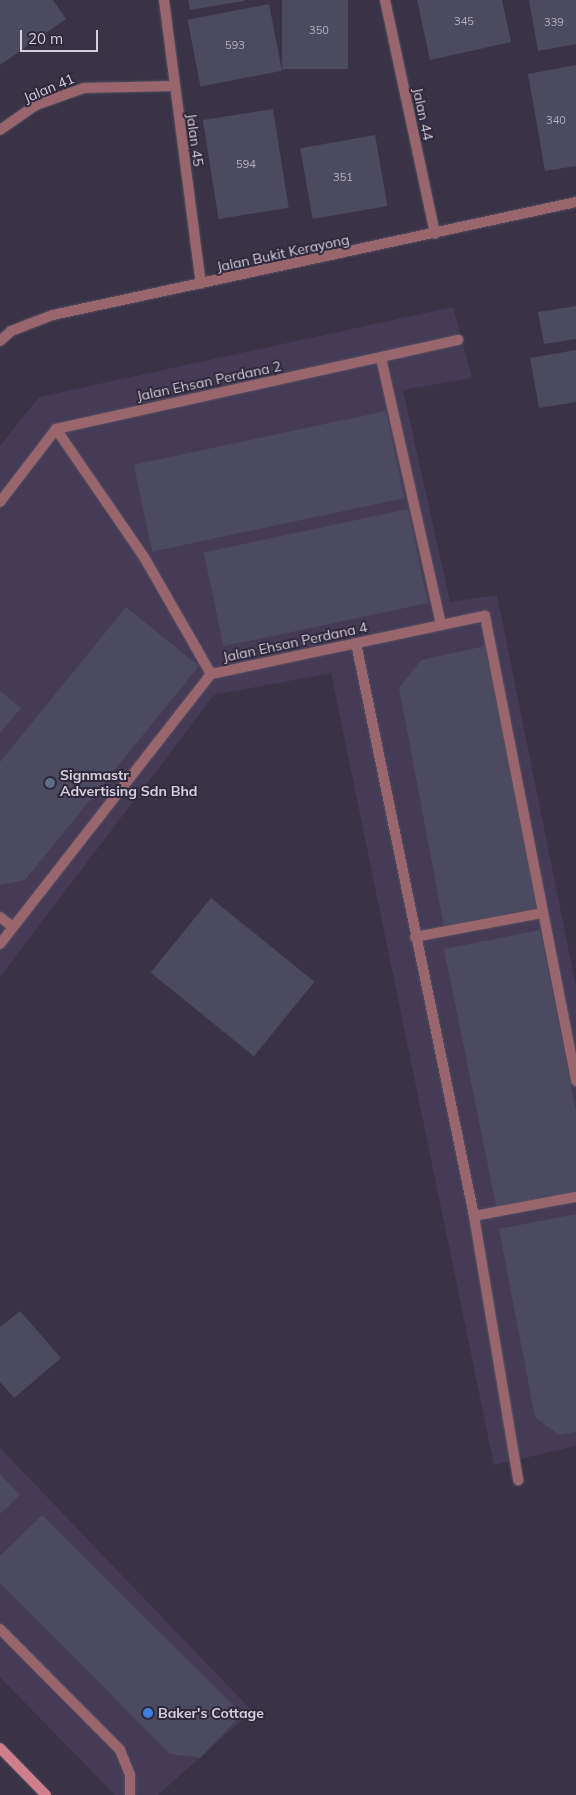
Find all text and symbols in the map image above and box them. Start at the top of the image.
house number: 345 [454,14,474,28]
house number: 339 [544,15,564,29]
scale bar [22,20,100,52]
house number: 350 [309,23,329,37]
text: 20 m [28,29,63,48]
house number: 593 [225,38,245,52]
street label: Jalan 41 [21,70,77,106]
street label: Jalan 44 [409,86,437,142]
street label: Jalan 45 [183,112,207,168]
house number: 340 [546,113,566,127]
house number: 594 [236,157,256,171]
house number: 351 [333,170,353,184]
street label: Jalan Bukit Kerayong [215,231,351,275]
street label: Jalan Ehsan Perdana 2 [135,357,283,405]
street label: Jalan Ehsan Perdana 4 [221,618,369,666]
place label: Signmastr Advertising Sdn Bhd [60,767,198,800]
marker: Signmastr Advertising Sdn Bhd [44,777,56,789]
place label: Baker's Cottage [158,1705,264,1721]
marker: Baker's Cottage [142,1707,154,1719]

